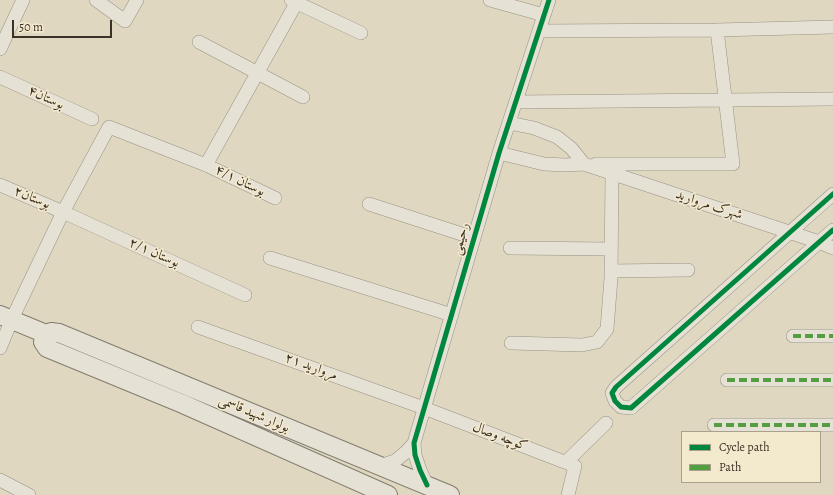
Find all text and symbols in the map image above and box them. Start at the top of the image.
scale bar [14,12,114,38]
text: 50 m [19,19,43,35]
street label: بوستان۴ [25,82,67,114]
street label: بوستان ۴/۱ [212,162,268,200]
street label: بوستان۲ [11,183,53,213]
street label: شهرک مروارید [673,186,745,224]
street label: رحیمی [448,221,474,257]
street label: بوستان ۲/۱ [126,234,182,272]
street label: مروارید ۲۱ [282,350,340,384]
street label: بولوار شهید قاسمی [216,392,292,436]
street label: کوچه وصال [470,419,530,455]
legend [681,431,821,483]
text: Cycle path [719,439,770,455]
text: Path [719,459,741,475]

